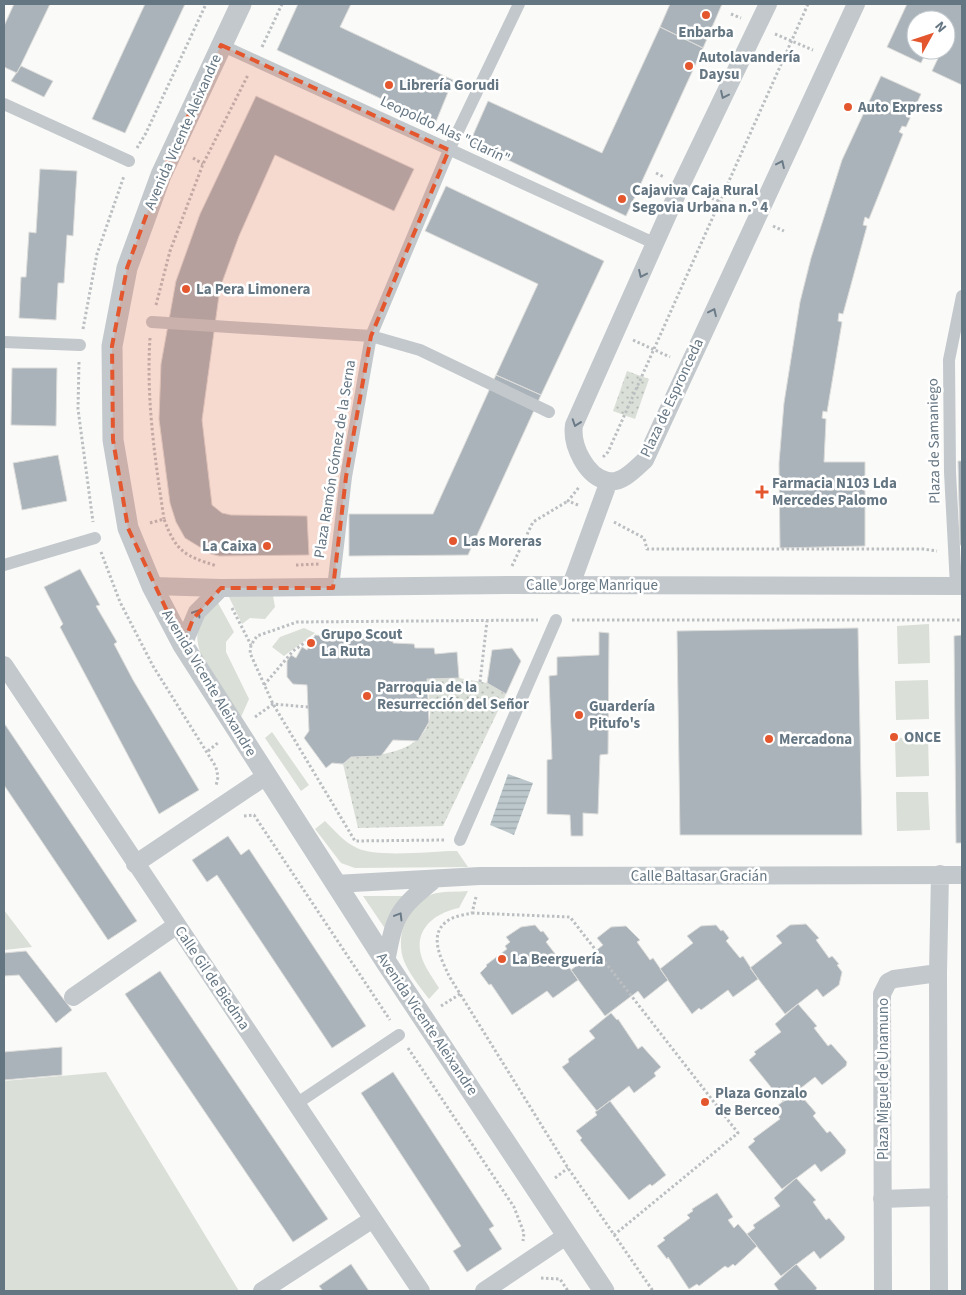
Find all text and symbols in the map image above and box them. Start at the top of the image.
marker: Enbarba [700,9,712,21]
north arrow [906,10,956,60]
text: N [930,17,951,37]
place label: Enbarba [678,22,734,43]
place label: Autolavandería Daysu [698,47,801,85]
street label: Avenida Vicente Aleixandre [139,51,227,213]
marker: Autolavandería Daysu [683,60,695,72]
place label: Librería Gorudi [399,75,499,96]
marker: Librería Gorudi [383,79,395,91]
one-way arrow [720,90,730,99]
street label: Leopoldo Alas "Clarín" [377,91,513,169]
place label: Auto Express [857,97,943,118]
marker: Auto Express [842,101,854,113]
one-way arrow [775,160,786,169]
place label: Cajaviva Caja Rural Segovia Urbana n.º 4 [632,180,768,218]
marker: Cajaviva Caja Rural Segovia Urbana n.º 4 [616,193,628,205]
one-way arrow [637,269,648,278]
place label: La Pera Limonera [196,279,311,300]
marker: La Pera Limonera [180,283,192,295]
one-way arrow [707,308,717,317]
street label: Plaza de Espronceda [635,335,709,461]
street label: Plaza Ramón Gómez de la Serna [309,358,361,560]
street label: Plaza de Samaniego [922,378,946,504]
one-way arrow [572,418,582,427]
place label: Farmacia N103 Lda Mercedes Palomo [772,473,897,511]
marker: Farmacia N103 Lda Mercedes Palomo [756,486,768,498]
place label: Las Moreras [463,531,542,552]
marker: Las Moreras [447,535,459,547]
place label: La Caixa [202,536,257,557]
marker: La Caixa [261,540,273,552]
street label: Calle Jorge Manrique [526,575,658,596]
street label: Avenida Vicente Aleixandre [157,605,261,761]
one-way arrow [191,609,200,619]
place label: Grupo Scout La Ruta [321,624,403,662]
marker: Grupo Scout La Ruta [305,637,317,649]
place label: Parroquia de la Resurrección del Señor [377,677,529,715]
marker: Parroquia de la Resurrección del Señor [361,690,373,702]
place label: Guardería Pitufo's [589,696,655,734]
marker: Guardería Pitufo's [573,709,585,721]
place label: ONCE [904,727,941,748]
place label: Mercadona [779,729,852,750]
marker: ONCE [888,731,900,743]
marker: Mercadona [763,733,775,745]
street label: Calle Baltasar Gracián [631,866,767,887]
one-way arrow [392,912,402,921]
street label: Calle Gil de Biedma [169,922,255,1034]
street label: Avenida Vicente Aleixandre [371,948,483,1100]
place label: La Beerguería [512,949,604,970]
marker: La Beerguería [496,953,508,965]
street label: Plaza Miguel de Unamuno [873,998,894,1160]
place label: Plaza Gonzalo de Berceo [715,1083,807,1121]
marker: Plaza Gonzalo de Berceo [699,1096,711,1108]

